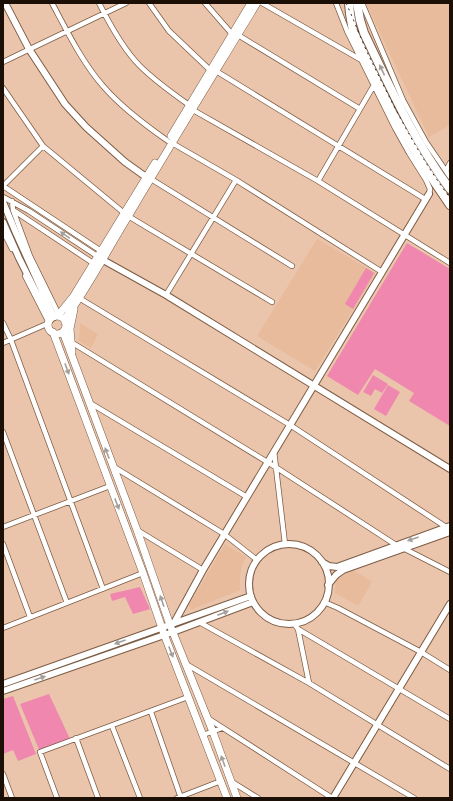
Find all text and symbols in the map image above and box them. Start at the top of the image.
one-way arrow [379,64,385,76]
one-way arrow [60,231,70,239]
one-way arrow [64,363,70,375]
one-way arrow [104,446,110,458]
one-way arrow [114,498,120,510]
one-way arrow [407,536,419,542]
one-way arrow [158,594,164,606]
one-way arrow [217,610,229,616]
one-way arrow [114,640,126,646]
one-way arrow [168,647,174,658]
one-way arrow [34,675,46,681]
one-way arrow [220,755,226,767]

